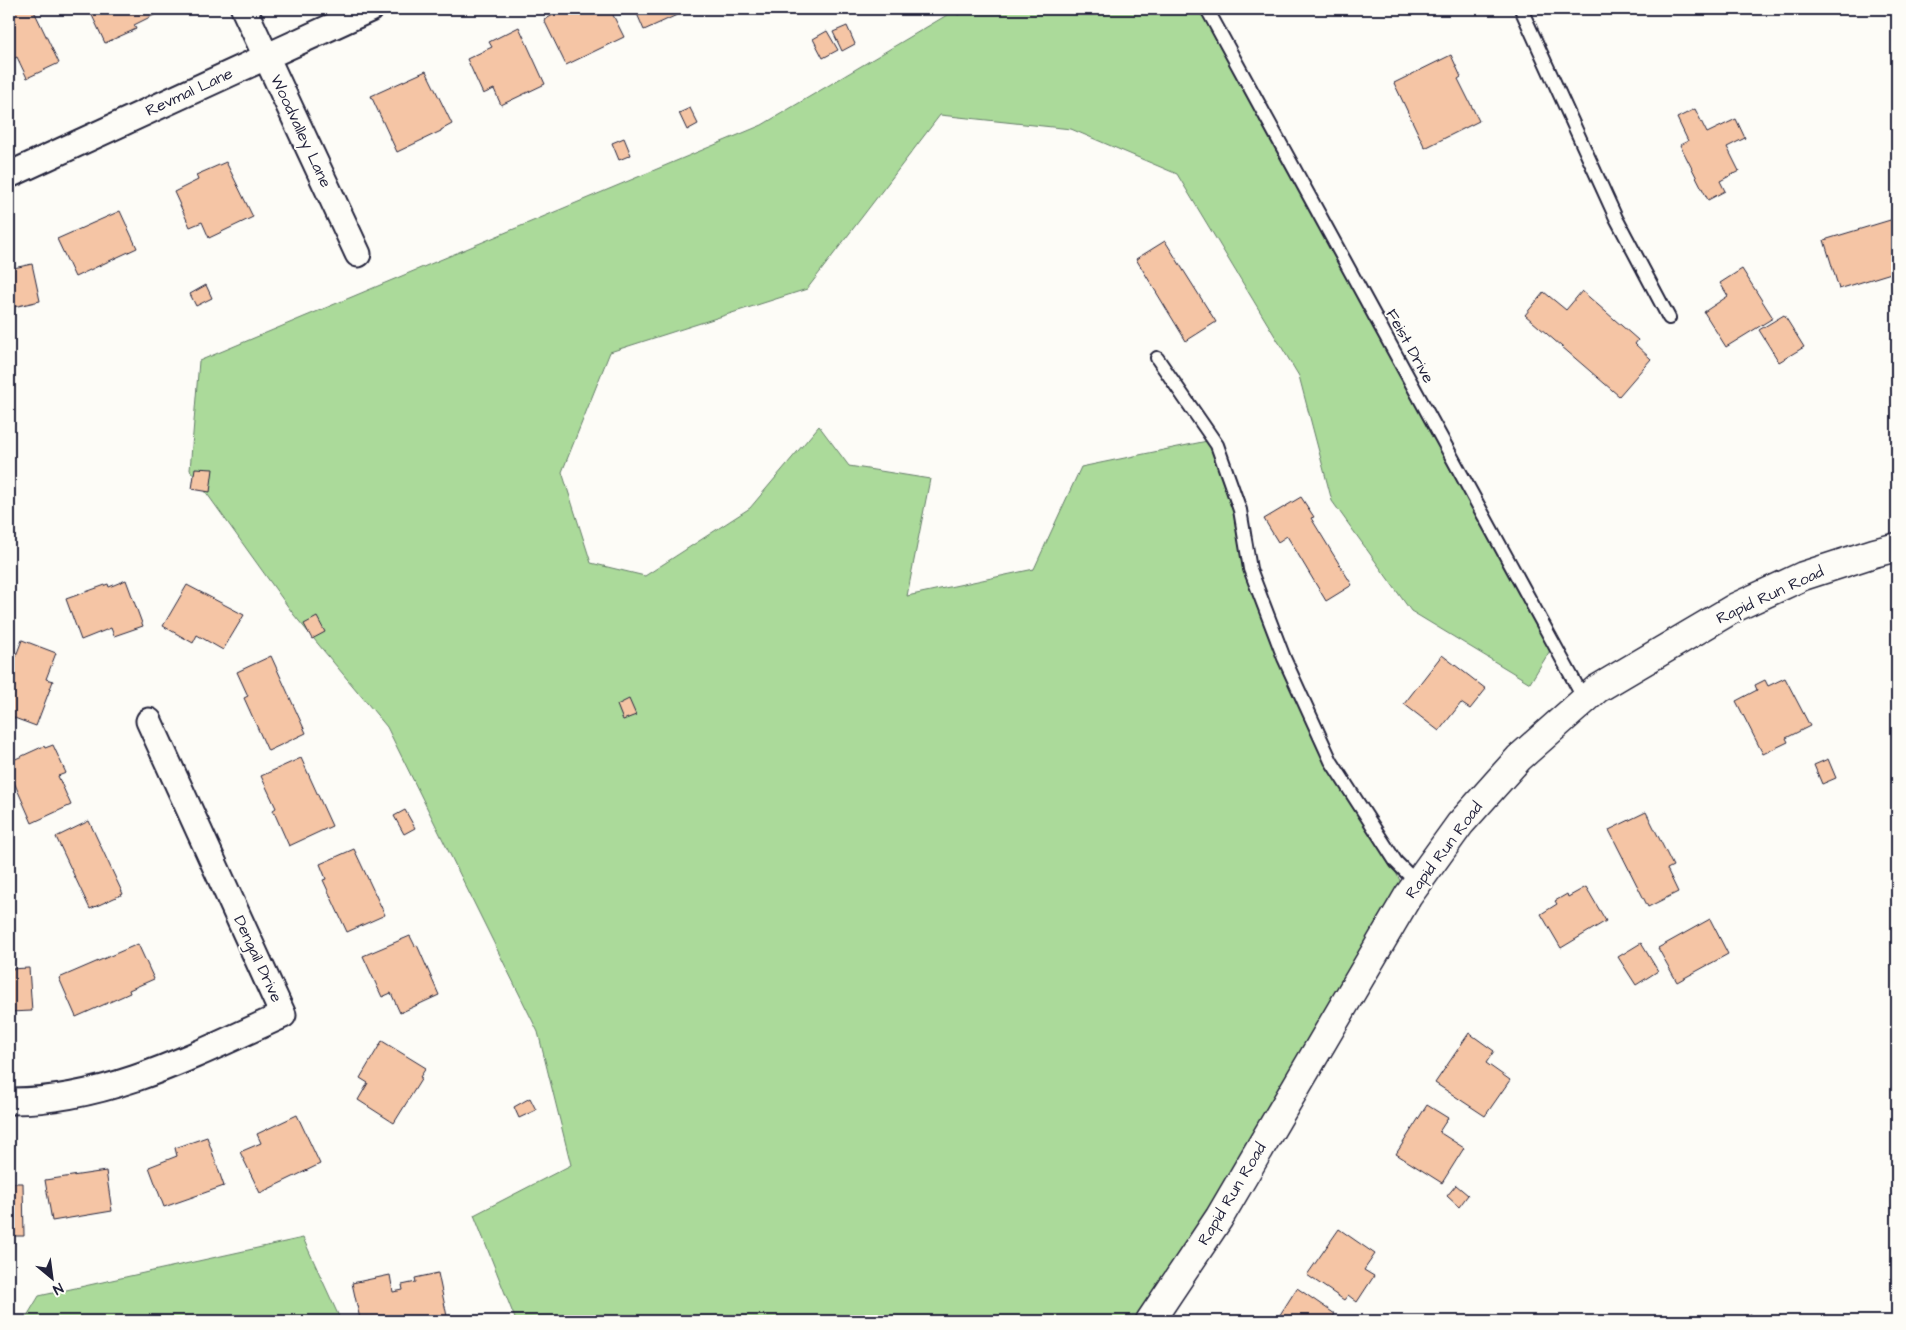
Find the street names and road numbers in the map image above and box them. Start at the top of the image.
street label: Revmal Lane [142,62,236,122]
street label: Woodvalley Lane [264,71,337,192]
street label: Feist Drive [1381,305,1440,387]
street label: Rapid Run Road [1713,560,1827,630]
street label: Rapid Run Road [1400,797,1488,903]
street label: Dengail Drive [227,912,288,1007]
street label: Rapid Run Road [1193,1139,1271,1249]

